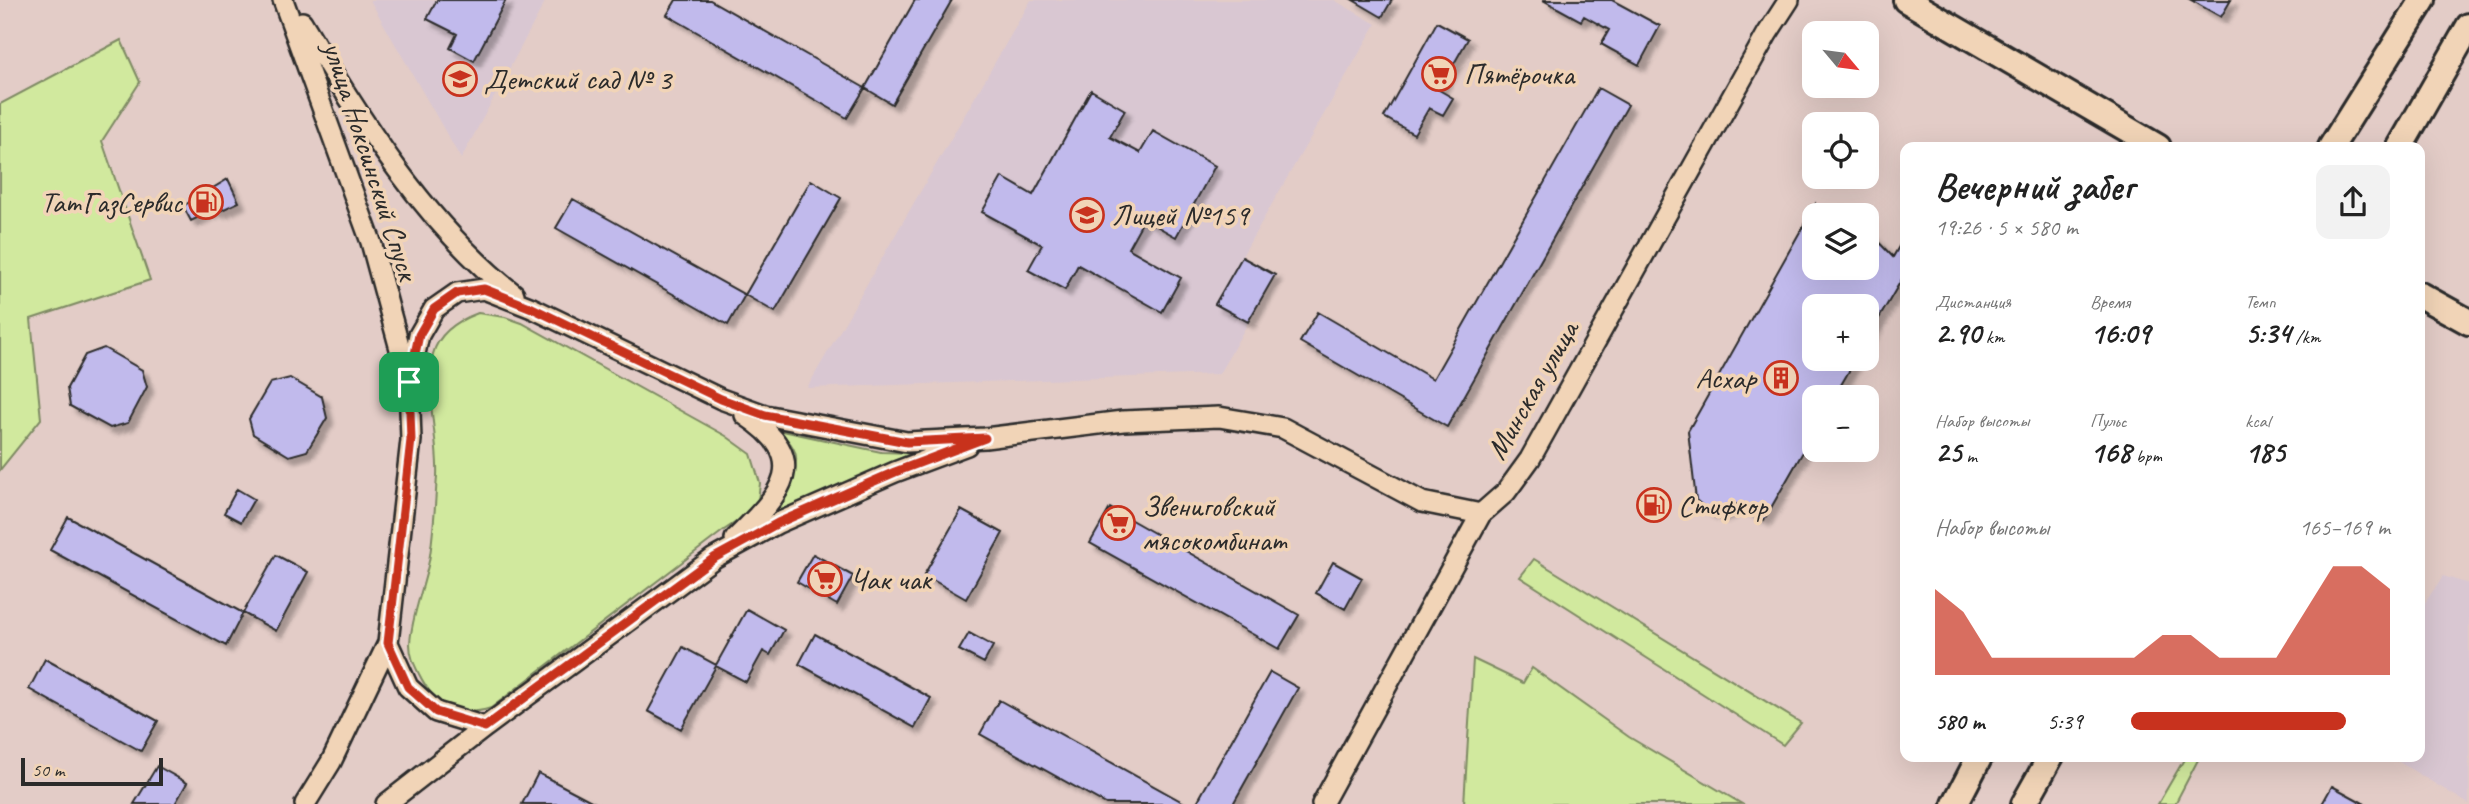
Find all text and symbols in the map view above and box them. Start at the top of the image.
north arrow [1802,21,1880,98]
map controls [1802,21,1879,462]
street label: улица Ноксинский Спуск [314,35,428,287]
supermarket icon: Пятёрочка [1420,55,1458,93]
place label: Пятёрочка [1464,55,1576,93]
school or university icon: Детский сад № 3 [441,60,479,98]
place label: Детский сад № 3 [484,60,674,98]
button: locate [1802,112,1879,189]
text: Вечерний забег [1935,163,2134,210]
button: share [2316,165,2390,239]
place label: ТатГазСервис [41,183,183,221]
fuel station icon: ТатГазСервис [187,183,225,221]
school or university icon: Лицей №159 [1068,196,1106,234]
place label: Лицей №159 [1112,196,1251,234]
button: layers [1802,203,1879,280]
text: 19:26 · 5 × 580 m [1935,213,2078,242]
text: Дистанция [1935,290,2011,314]
text: Время [2090,290,2130,314]
text: Темп [2245,290,2276,314]
button: + [1802,294,1879,371]
street label: Минская улица [1477,312,1588,466]
text: 2.90 [1935,314,1981,352]
text: 16:09 [2090,314,2150,352]
text: 5:34 [2245,314,2291,352]
text: km [1981,325,2004,349]
text: /km [2291,325,2320,349]
pin [379,352,439,412]
place label: Асхар [1696,359,1758,397]
building icon: Асхар [1762,359,1800,397]
icon: arrive [390,363,428,401]
button: − [1802,385,1879,462]
text: Набор высоты [1935,409,2029,433]
text: Пульс [2090,409,2127,433]
text: kcal [2245,409,2270,433]
text: 25 [1935,433,1962,471]
text: 168 [2090,433,2131,471]
text: 185 [2245,433,2285,471]
text: m [1962,444,1977,468]
text: bpm [2131,444,2162,468]
fuel station icon: Стифкор [1635,486,1673,524]
place label: Стифкор [1678,486,1769,524]
place label: Звениговский мясокомбинат [1142,487,1289,559]
supermarket icon: Звениговский мясокомбинат [1099,504,1137,542]
text: Набор высоты [1935,513,2049,542]
text: 165–169 m [2299,513,2390,542]
supermarket icon: Чак чак [806,560,844,598]
place label: Чак чак [850,560,933,598]
text: 580 m [1935,707,1984,736]
text: 5:39 [2047,707,2083,736]
scale bar [21,755,163,787]
text: 50 m [32,758,64,782]

